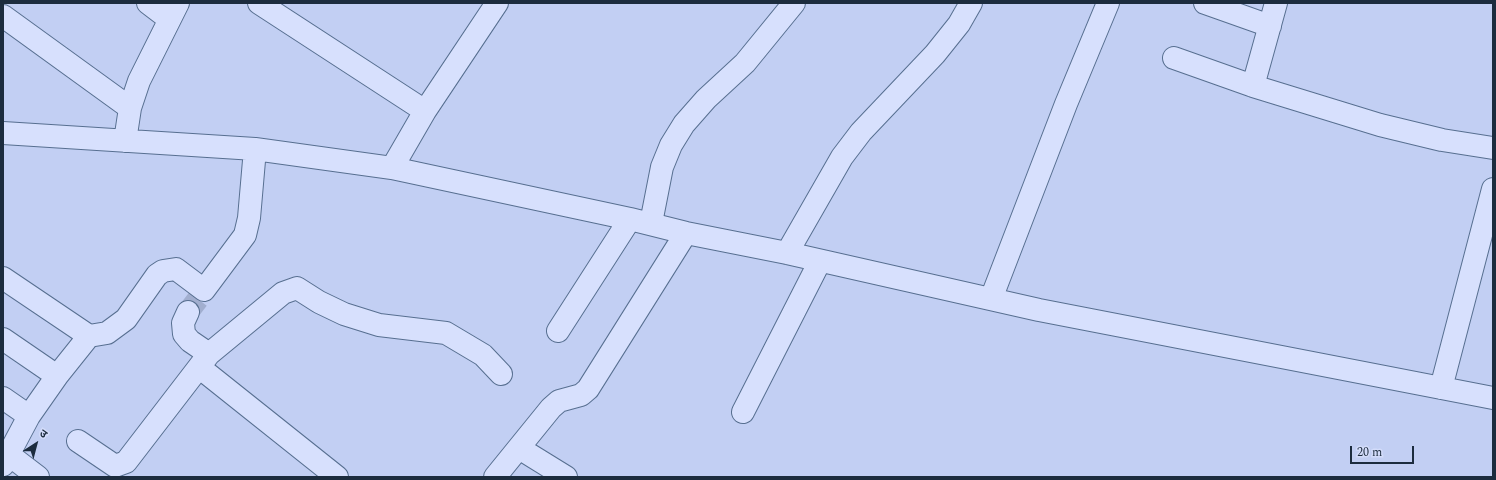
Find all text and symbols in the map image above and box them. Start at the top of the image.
north arrow [16,424,56,464]
text: उ [36,425,51,443]
scale bar [1352,438,1416,464]
text: 20 m [1357,443,1382,462]

